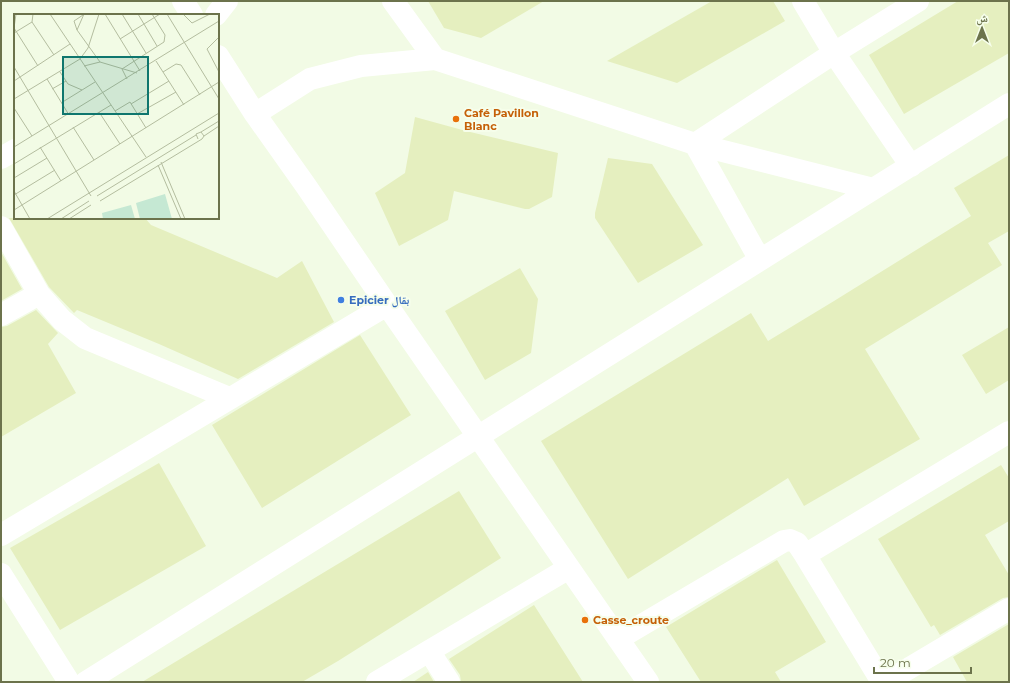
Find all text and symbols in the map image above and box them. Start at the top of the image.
north arrow [962,8,1002,48]
text: ش [976,11,988,26]
inset map [14,14,219,219]
place label: Café Pavillon Blanc [464,106,539,133]
marker: Café Pavillon Blanc [451,114,461,124]
place label: Epicier بقال [349,293,409,308]
marker: Epicier بقال [336,295,346,305]
place label: Casse_croute [593,613,669,627]
marker: Casse_croute [580,615,590,625]
scale bar [874,649,971,675]
text: 20 m [880,655,911,670]

